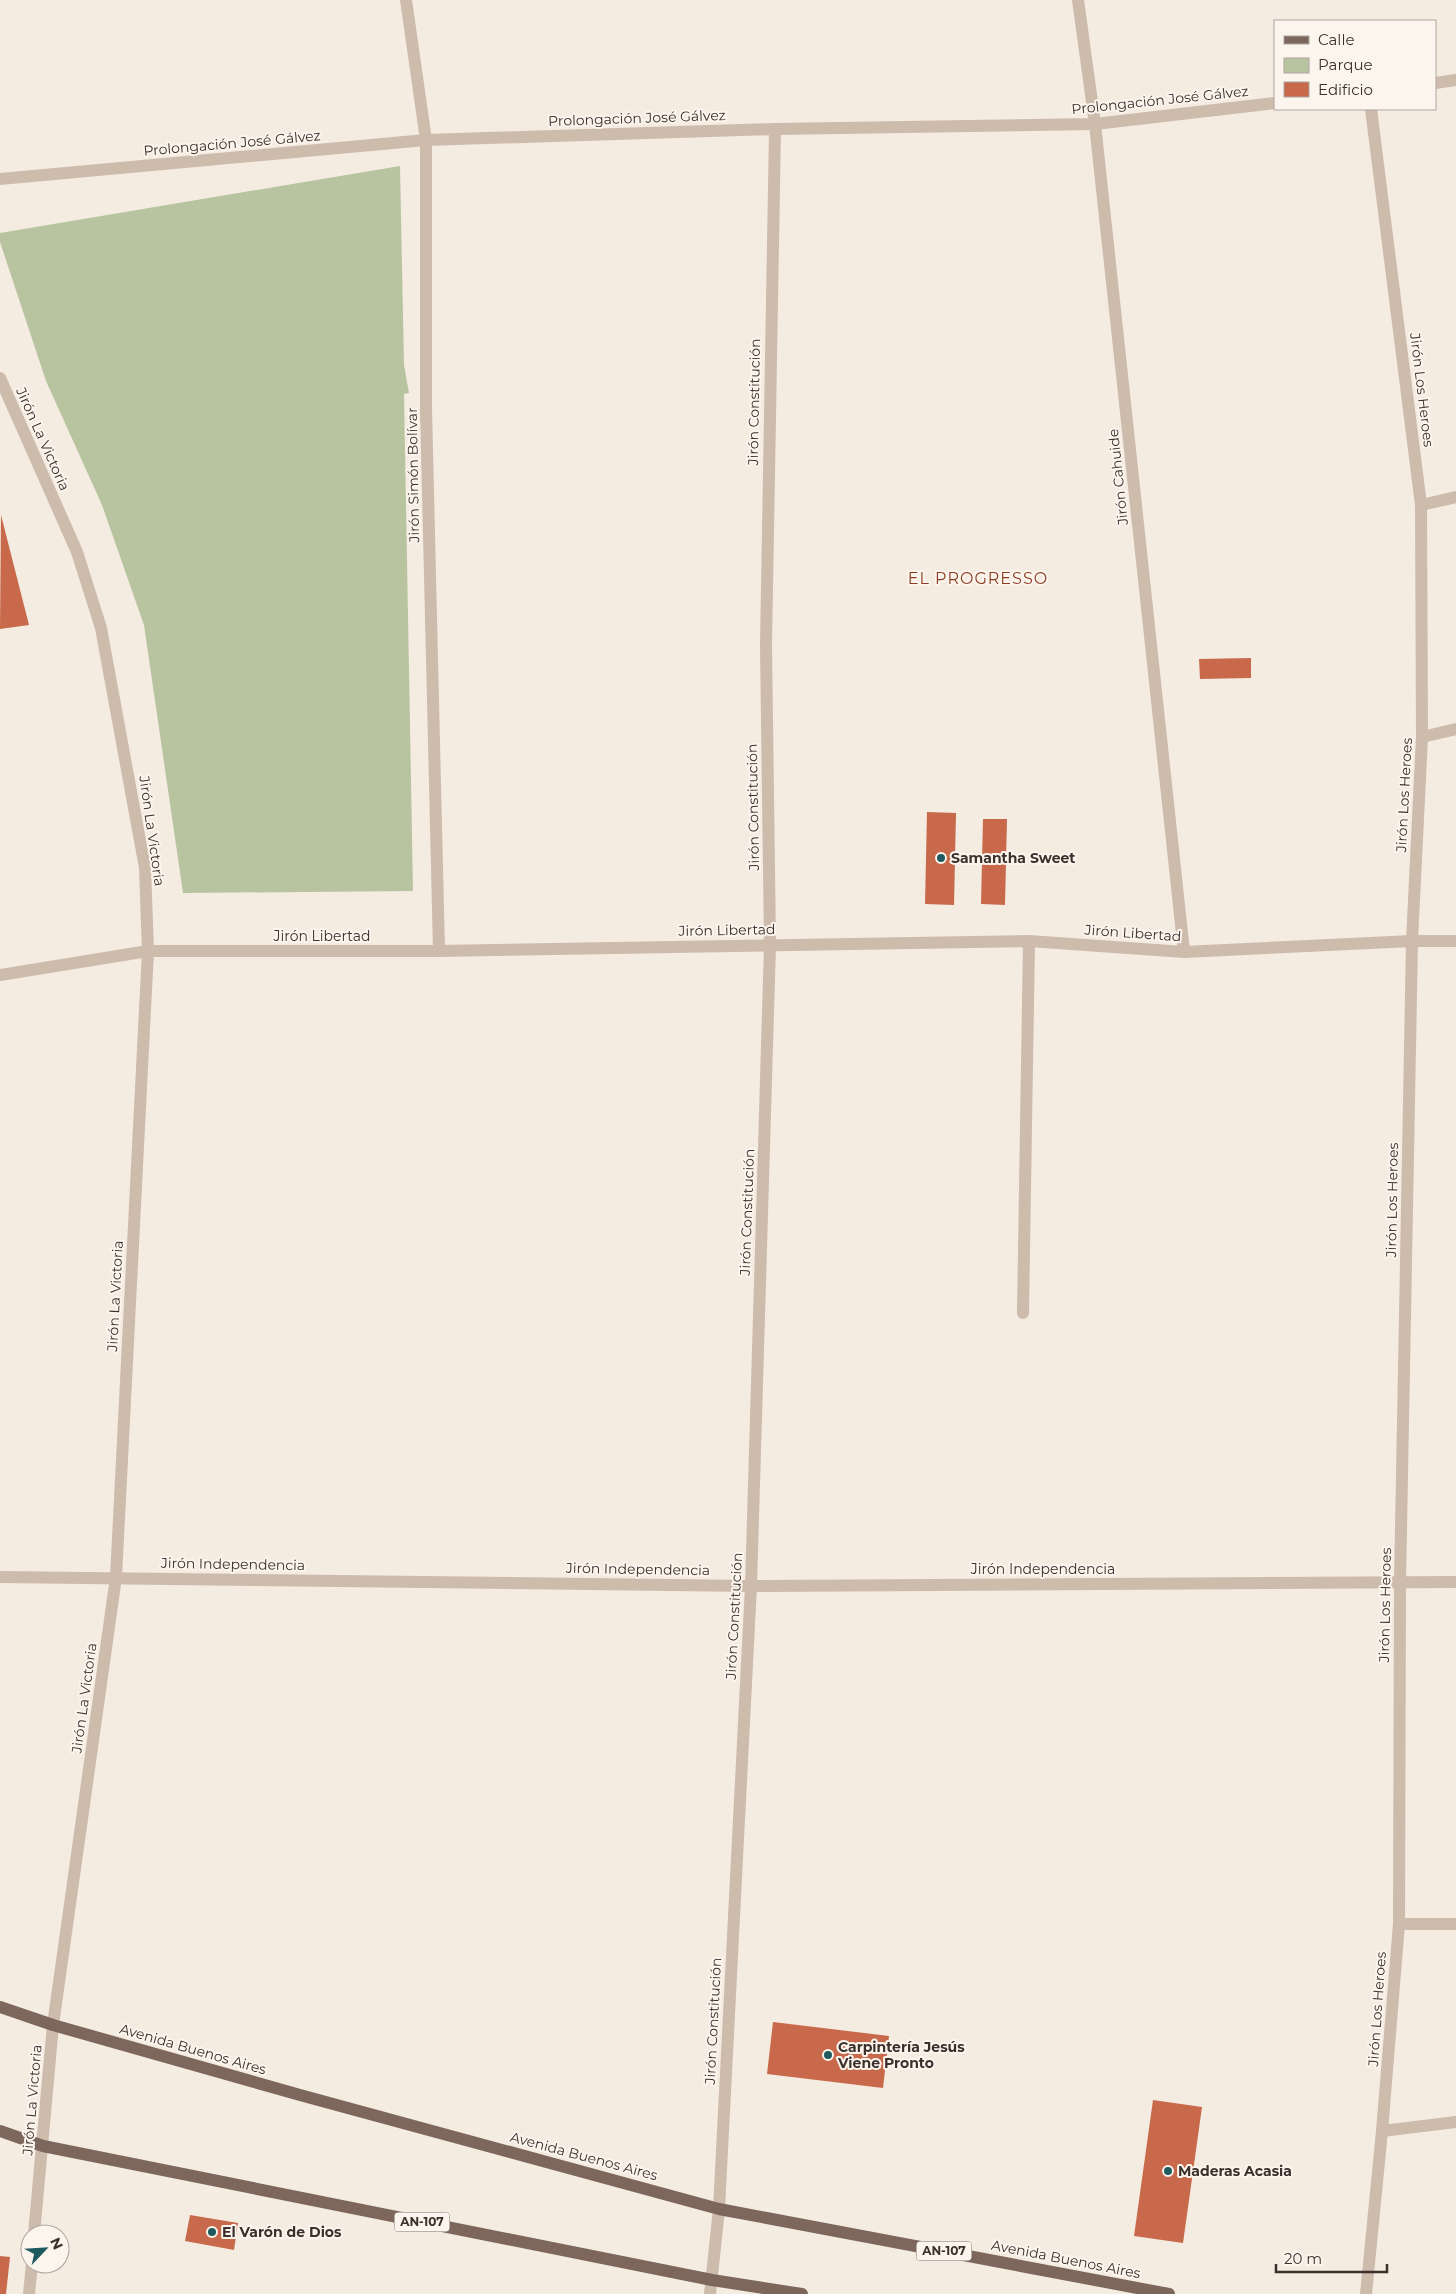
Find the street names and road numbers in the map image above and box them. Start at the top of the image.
street label: Prolongación José Gálvez [1071,82,1249,118]
street label: Prolongación José Gálvez [548,106,726,130]
street label: Prolongación José Gálvez [143,126,321,160]
street label: Jirón Los Heroes [1406,331,1438,448]
street label: Jirón Constitución [744,338,764,467]
street label: Jirón La Victoria [12,384,74,493]
street label: Jirón Simón Bolívar [403,407,423,544]
street label: Jirón Cahuide [1104,428,1132,527]
street label: Jirón Los Heroes [1392,737,1416,854]
street label: Jirón Constitución [743,743,763,872]
street label: Jirón La Victoria [135,774,169,887]
street label: Jirón Libertad [677,920,776,940]
street label: Jirón Libertad [1083,921,1182,945]
street label: Jirón Libertad [272,927,371,945]
street label: Jirón Los Heroes [1382,1142,1402,1259]
street label: Jirón Constitución [736,1148,758,1277]
street label: Jirón La Victoria [103,1240,127,1353]
street label: Jirón Los Heroes [1375,1547,1395,1664]
street label: Jirón Constitución [722,1552,746,1681]
street label: Jirón Independencia [160,1554,305,1574]
street label: Jirón Independencia [565,1559,710,1579]
street label: Jirón Independencia [970,1560,1115,1578]
street label: Jirón La Victoria [67,1642,101,1755]
street label: Jirón Los Heroes [1364,1951,1390,2068]
street label: Jirón Constitución [701,1957,725,2086]
street label: Avenida Buenos Aires [118,2019,269,2079]
street label: Jirón La Victoria [18,2044,46,2157]
street label: Avenida Buenos Aires [508,2128,660,2184]
road number: AN-107 [394,2212,450,2232]
street label: Avenida Buenos Aires [990,2236,1142,2282]
road number: AN-107 [916,2242,972,2260]

